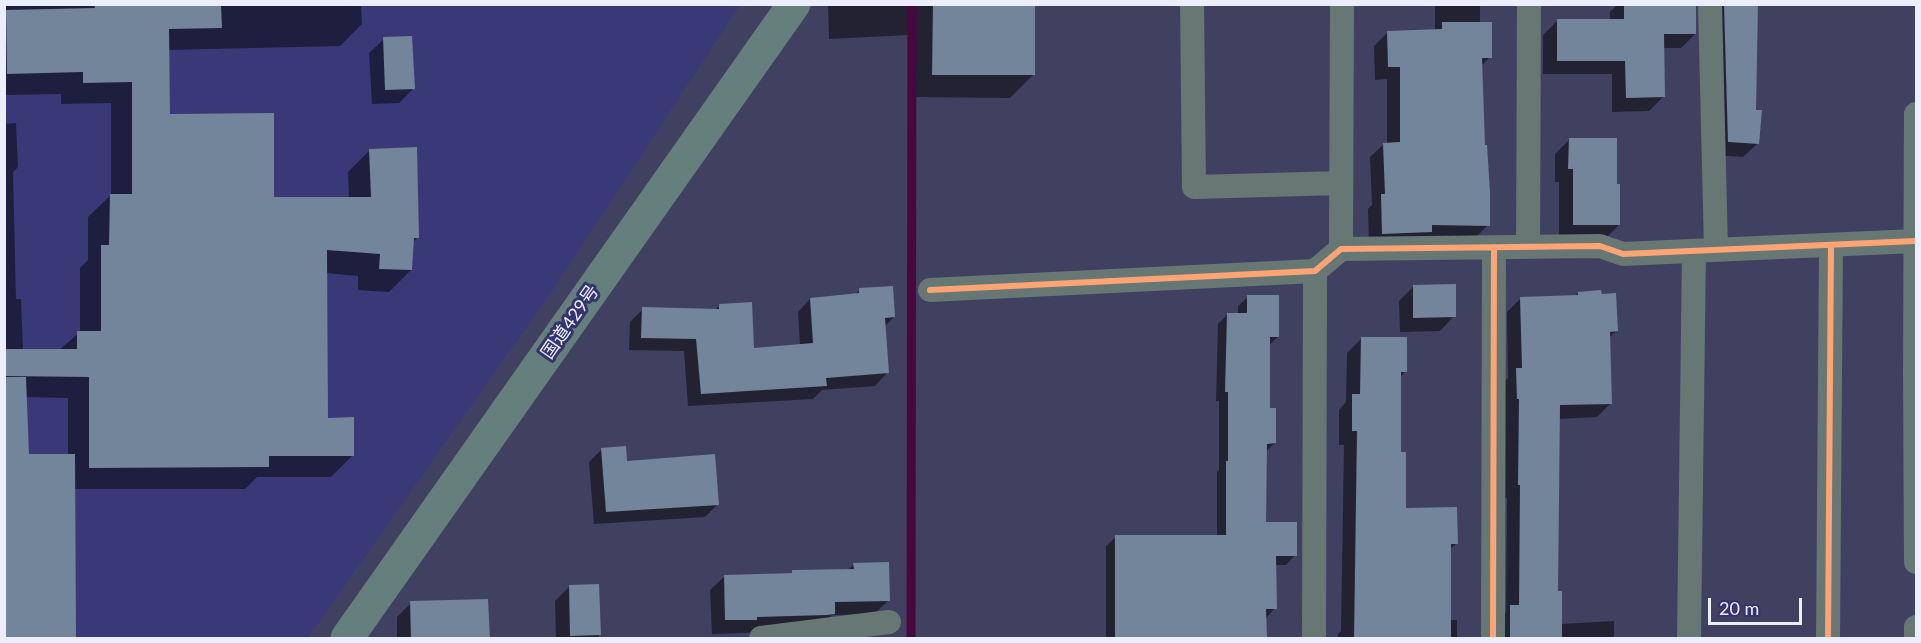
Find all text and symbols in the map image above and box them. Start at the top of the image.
street label: 国道429号 [537,281,603,363]
scale bar [1711,586,1806,624]
text: 20 m [1719,597,1759,619]

